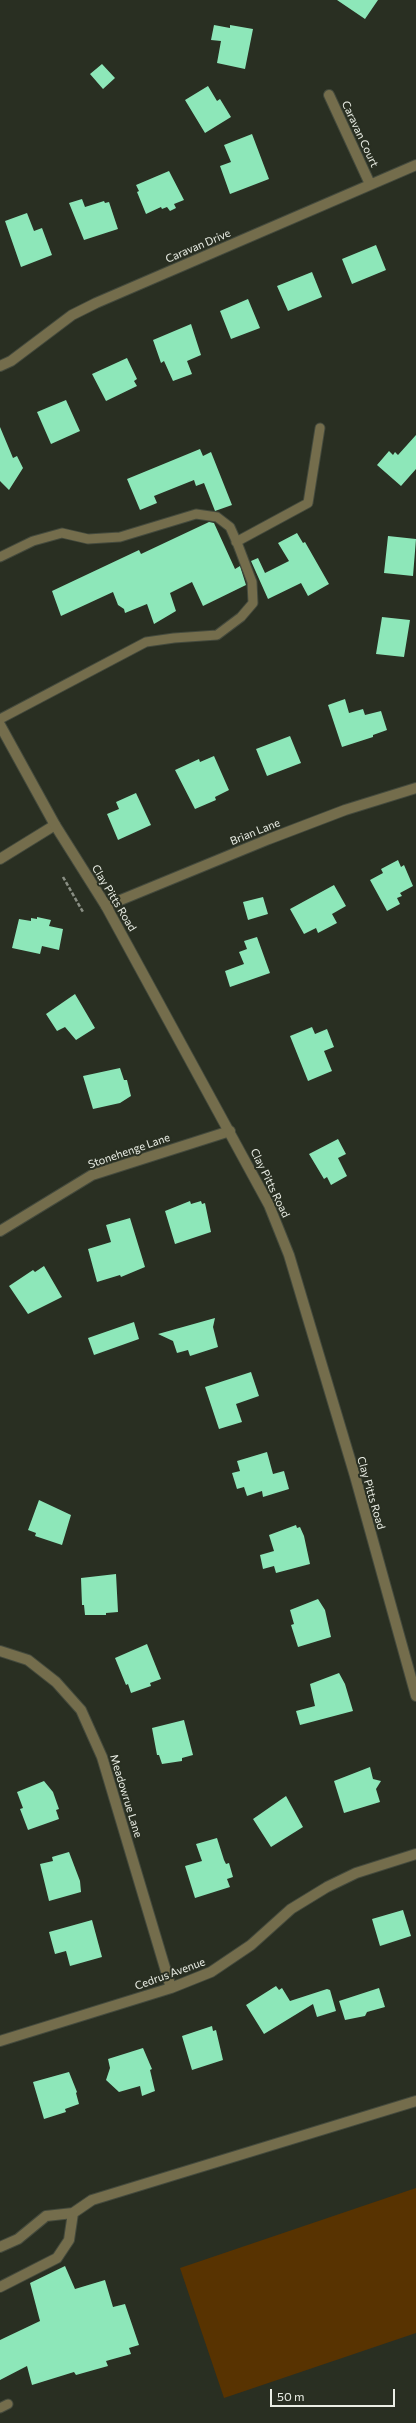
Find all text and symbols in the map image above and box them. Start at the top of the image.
street label: Caravan Court [339,99,381,169]
street label: Caravan Drive [163,226,233,266]
street label: Brian Lane [228,816,282,848]
street label: Clay Pitts Road [89,862,139,934]
street label: Stonehenge Lane [86,1131,172,1171]
street label: Clay Pitts Road [248,1146,292,1220]
street label: Clay Pitts Road [354,1455,388,1531]
street label: Meadowrue Lane [107,1753,145,1839]
street label: Cedrus Avenue [133,1955,207,1993]
scale bar [272,2381,397,2407]
text: 50 m [277,2389,305,2403]

